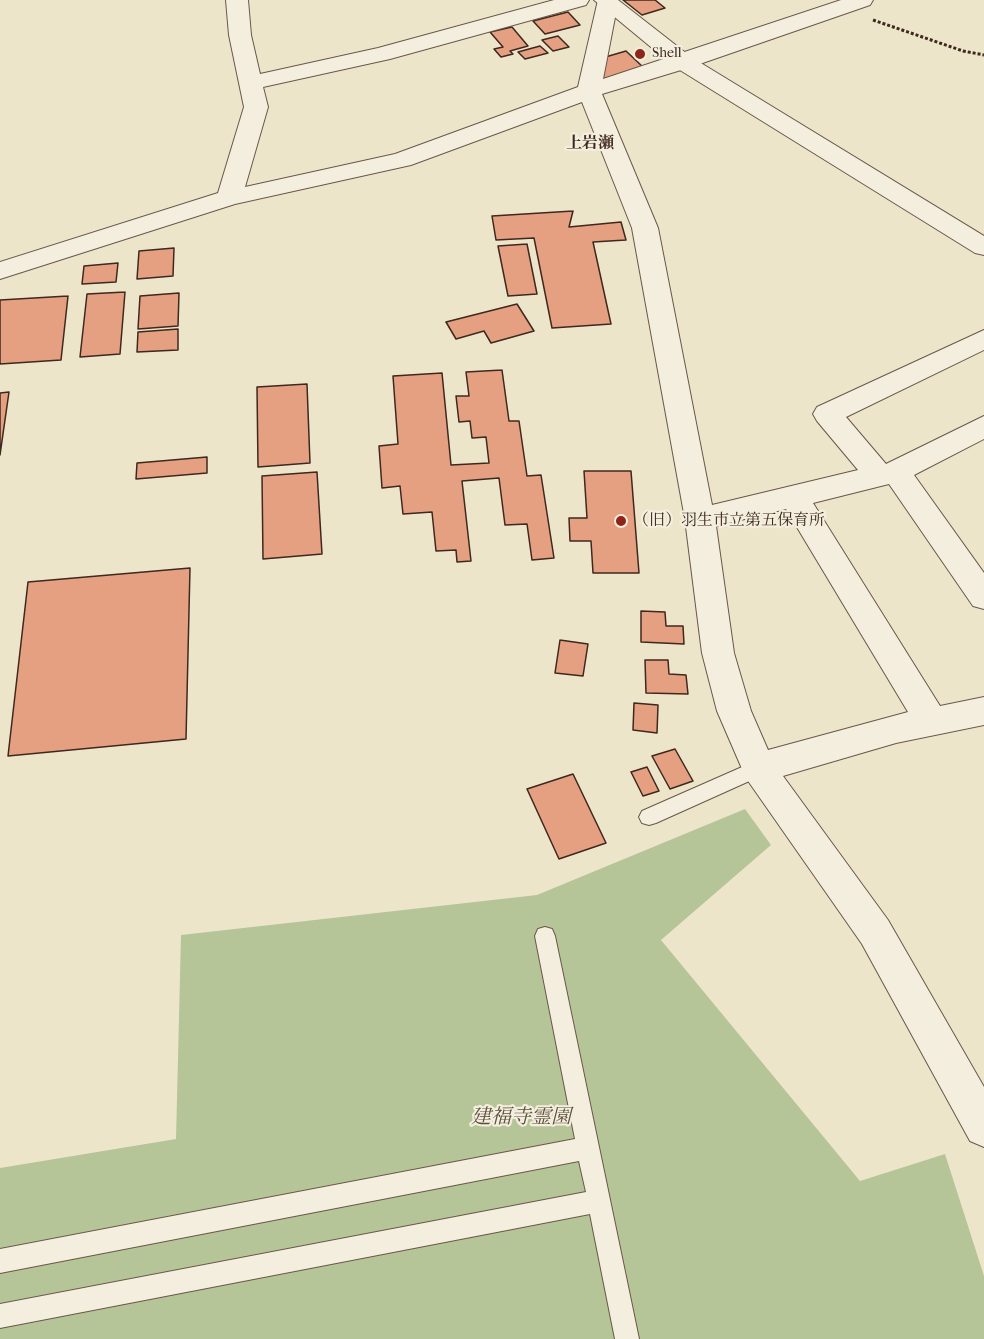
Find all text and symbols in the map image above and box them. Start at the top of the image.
place label: Shell [652,46,682,62]
marker: Shell [633,47,647,61]
district label: 上岩瀬 [566,134,614,154]
place label: （旧）羽生市立第五保育所 [633,511,825,531]
marker: （旧）羽生市立第五保育所 [614,514,628,528]
park label: 建福寺霊園 [471,1106,571,1130]

